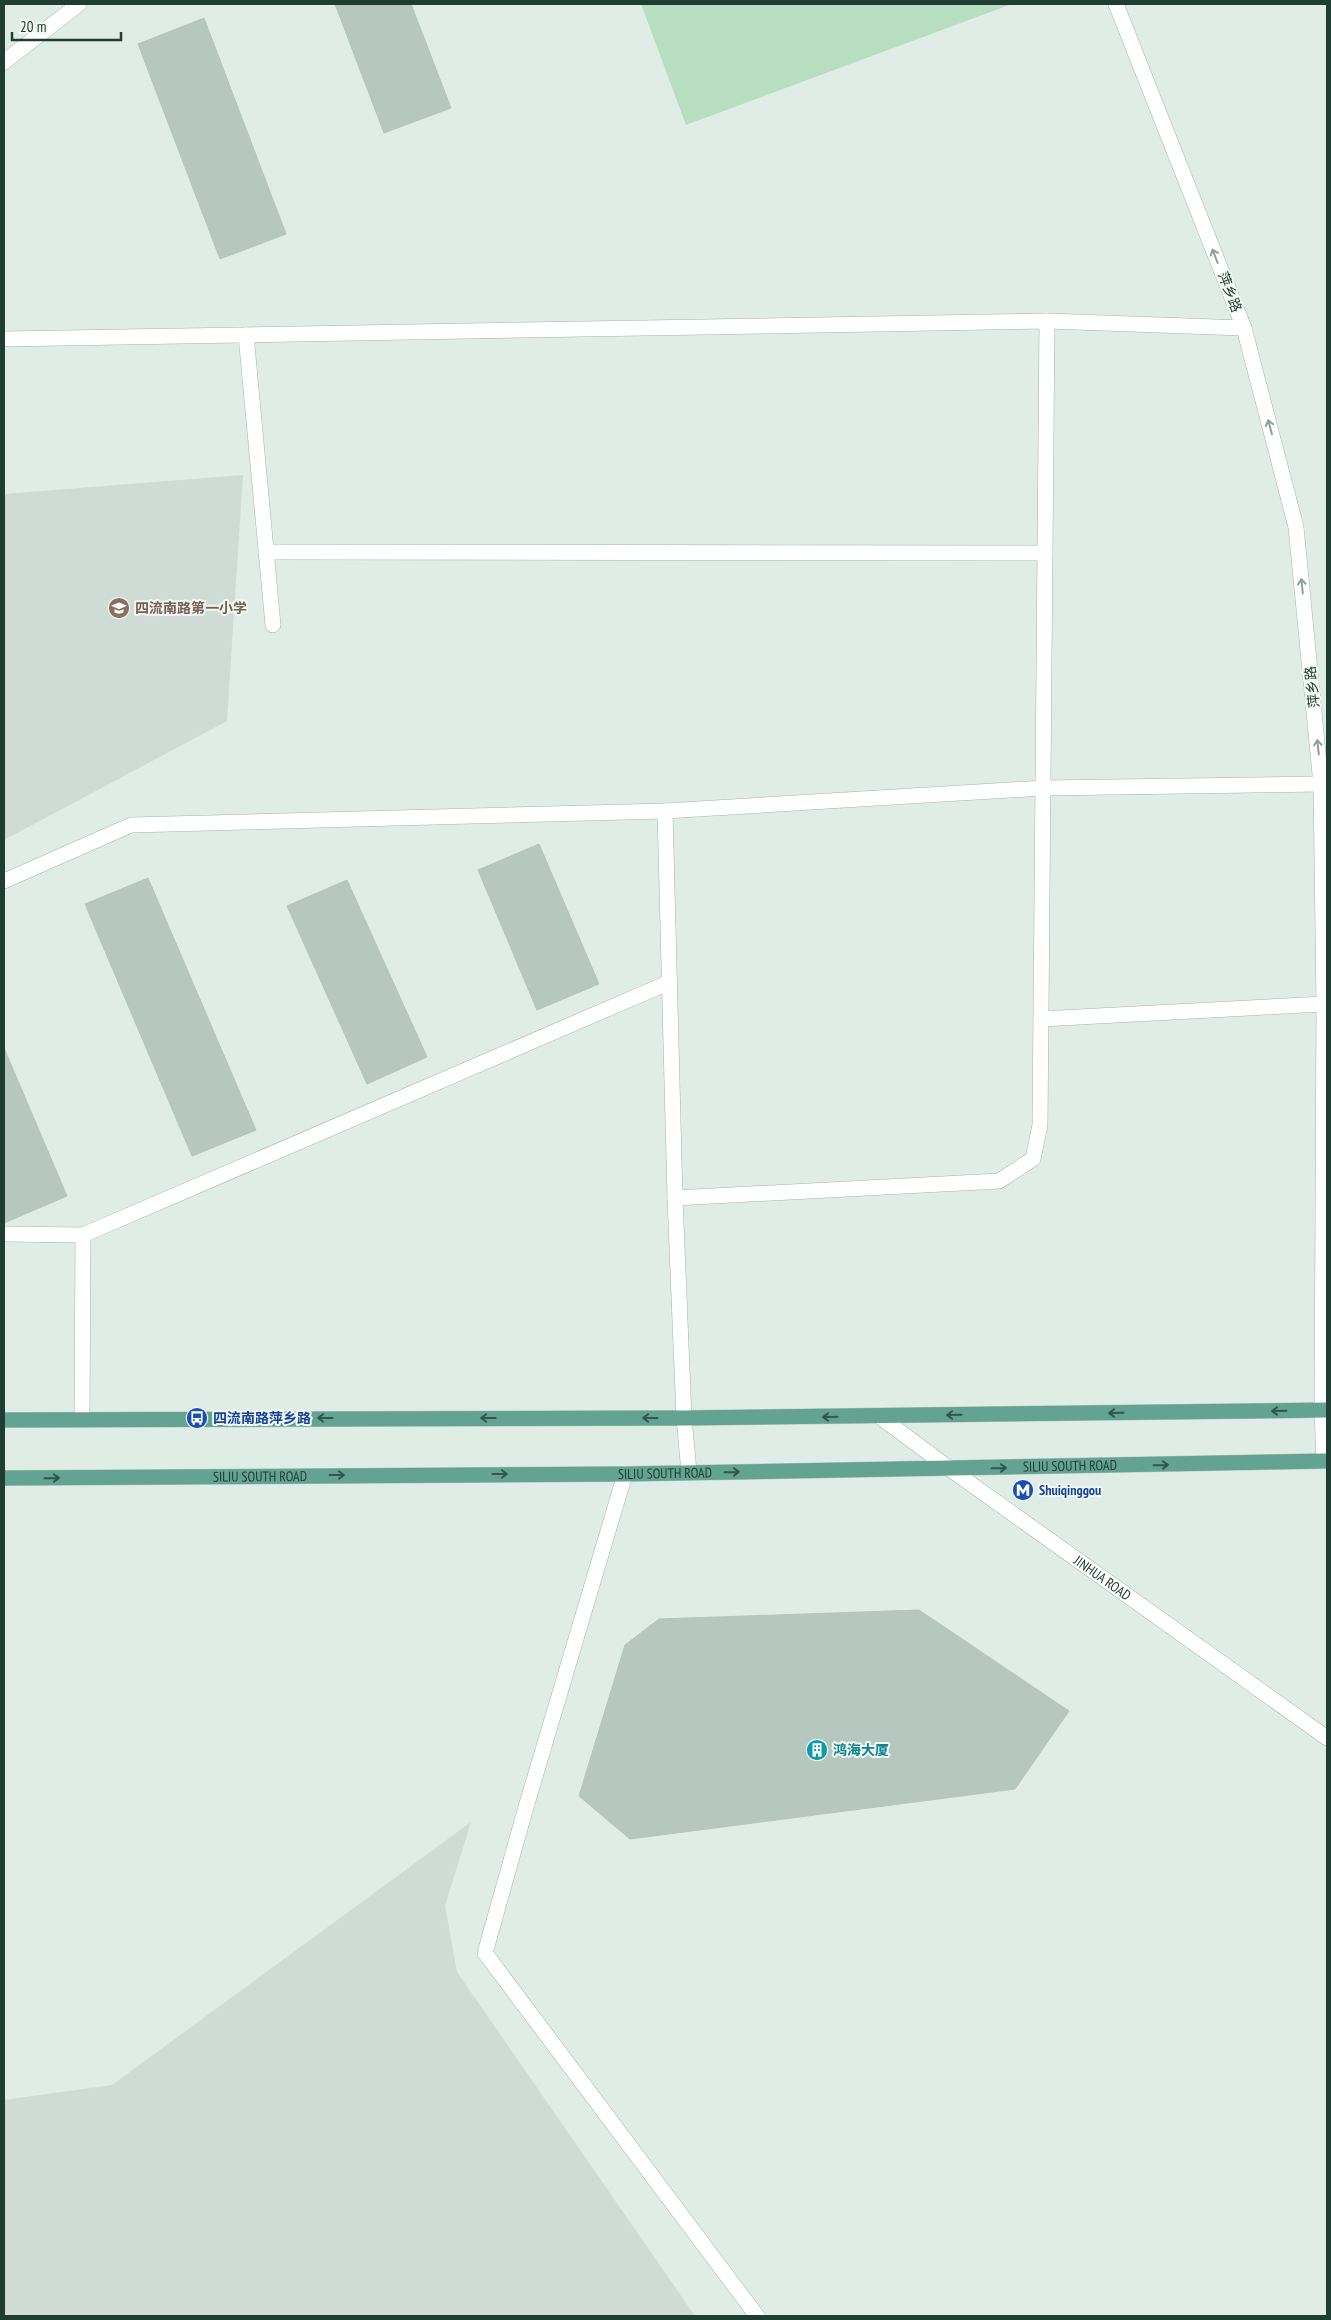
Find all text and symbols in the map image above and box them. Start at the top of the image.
scale bar [12,10,121,42]
text: 20 m [20,17,46,36]
one-way arrow [1210,249,1219,264]
street label: 萍乡路 [1214,269,1246,315]
one-way arrow [1265,419,1274,435]
one-way arrow [1297,578,1307,594]
school or university icon: 四流南路第一小学 [107,596,131,620]
place label: 四流南路第一小学 [135,599,247,617]
street label: 萍乡路 [1301,665,1323,709]
one-way arrow [1313,740,1323,756]
bus stop icon: 四流南路萍乡路 [185,1406,209,1430]
one-way arrow [1271,1406,1287,1416]
one-way arrow [1108,1408,1124,1418]
place label: 四流南路萍乡路 [213,1409,311,1427]
one-way arrow [946,1410,962,1420]
one-way arrow [823,1412,839,1422]
one-way arrow [318,1413,334,1423]
one-way arrow [480,1413,496,1423]
one-way arrow [643,1413,659,1423]
street label: SILIU SOUTH ROAD [1023,1456,1117,1476]
one-way arrow [1153,1460,1169,1469]
street label: SILIU SOUTH ROAD [618,1463,712,1483]
one-way arrow [990,1463,1006,1473]
street label: SILIU SOUTH ROAD [213,1467,307,1486]
one-way arrow [724,1467,740,1477]
one-way arrow [492,1469,508,1479]
one-way arrow [329,1470,345,1480]
one-way arrow [44,1473,60,1483]
metro station icon: Shuiqinggou [1011,1478,1035,1502]
place label: Shuiqinggou [1039,1481,1101,1499]
street label: JINHUA ROAD [1070,1551,1135,1604]
building icon: 鸿海大厦 [805,1738,829,1762]
place label: 鸿海大厦 [833,1741,889,1759]

